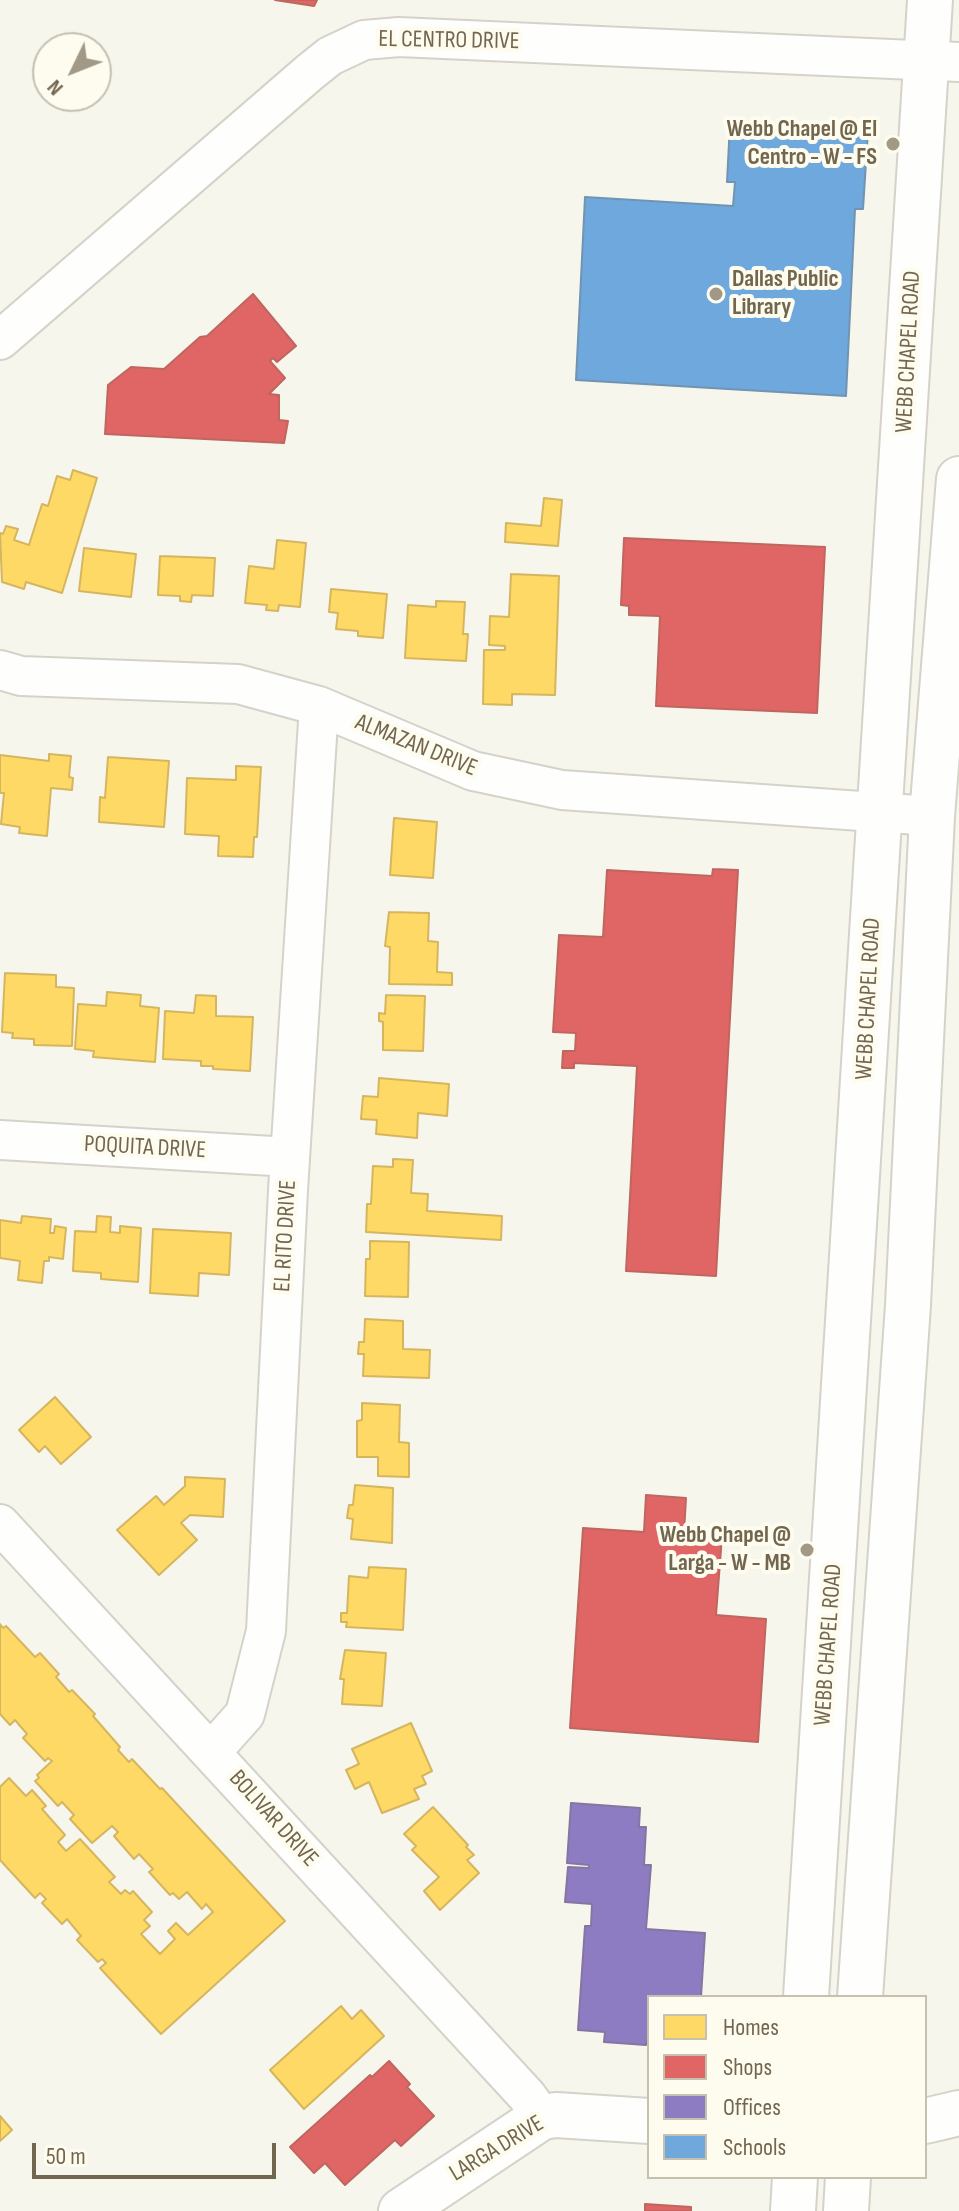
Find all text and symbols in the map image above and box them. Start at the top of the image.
street label: EL CENTRO DRIVE [378,25,520,57]
north arrow [32,32,112,112]
text: N [42,74,69,101]
place label: Webb Chapel @ El Centro - W - FS [726,116,877,172]
marker: Webb Chapel @ El Centro - W - FS [884,135,902,153]
place label: Dallas Public Library [732,266,839,322]
street label: WEBB CHAPEL ROAD [890,270,928,434]
marker: Dallas Public Library [707,285,725,303]
street label: ALMAZAN DRIVE [351,709,481,783]
street label: WEBB CHAPEL ROAD [850,917,888,1081]
street label: POQUITA DRIVE [83,1130,207,1166]
street label: EL RITO DRIVE [269,1179,303,1293]
place label: Webb Chapel @ Larga - W - MB [659,1522,791,1578]
marker: Webb Chapel @ Larga - W - MB [798,1541,816,1559]
street label: WEBB CHAPEL ROAD [809,1563,849,1727]
street label: BOLIVAR DRIVE [222,1765,324,1873]
legend [647,1995,927,2179]
text: Homes [723,2013,779,2042]
text: Shops [723,2053,772,2082]
text: Offices [723,2093,781,2122]
street label: LARGA DRIVE [445,2110,549,2188]
scale bar [36,2127,280,2177]
text: Schools [723,2133,786,2162]
text: 50 m [46,2142,86,2171]

